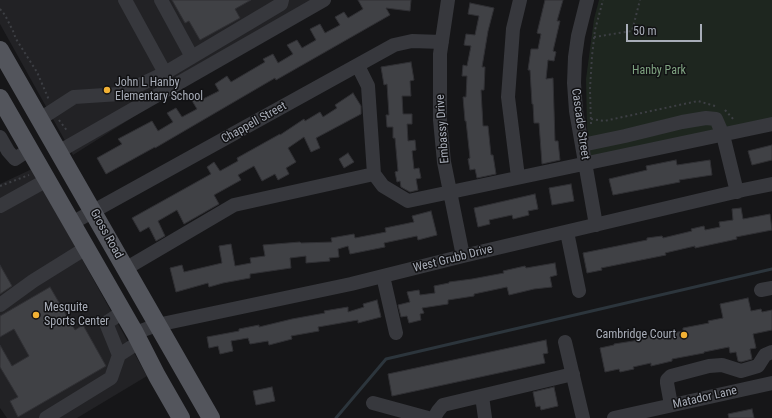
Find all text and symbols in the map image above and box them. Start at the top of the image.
scale bar [628,16,704,42]
text: 50 m [633,24,657,38]
park label: Hanby Park [632,64,686,78]
place label: John L Hanby Elementary School [115,76,203,104]
marker: John L Hanby Elementary School [102,85,112,95]
street label: Cascade Street [568,87,592,161]
street label: Embassy Drive [433,94,453,164]
street label: Chappell Street [219,99,289,147]
street label: Gross Road [87,207,125,261]
street label: West Grubb Drive [412,242,494,276]
place label: Mesquite Sports Center [44,301,109,329]
marker: Mesquite Sports Center [31,310,41,320]
place label: Cambridge Court [596,328,676,342]
marker: Cambridge Court [679,330,689,340]
street label: Matador Lane [672,384,738,412]

